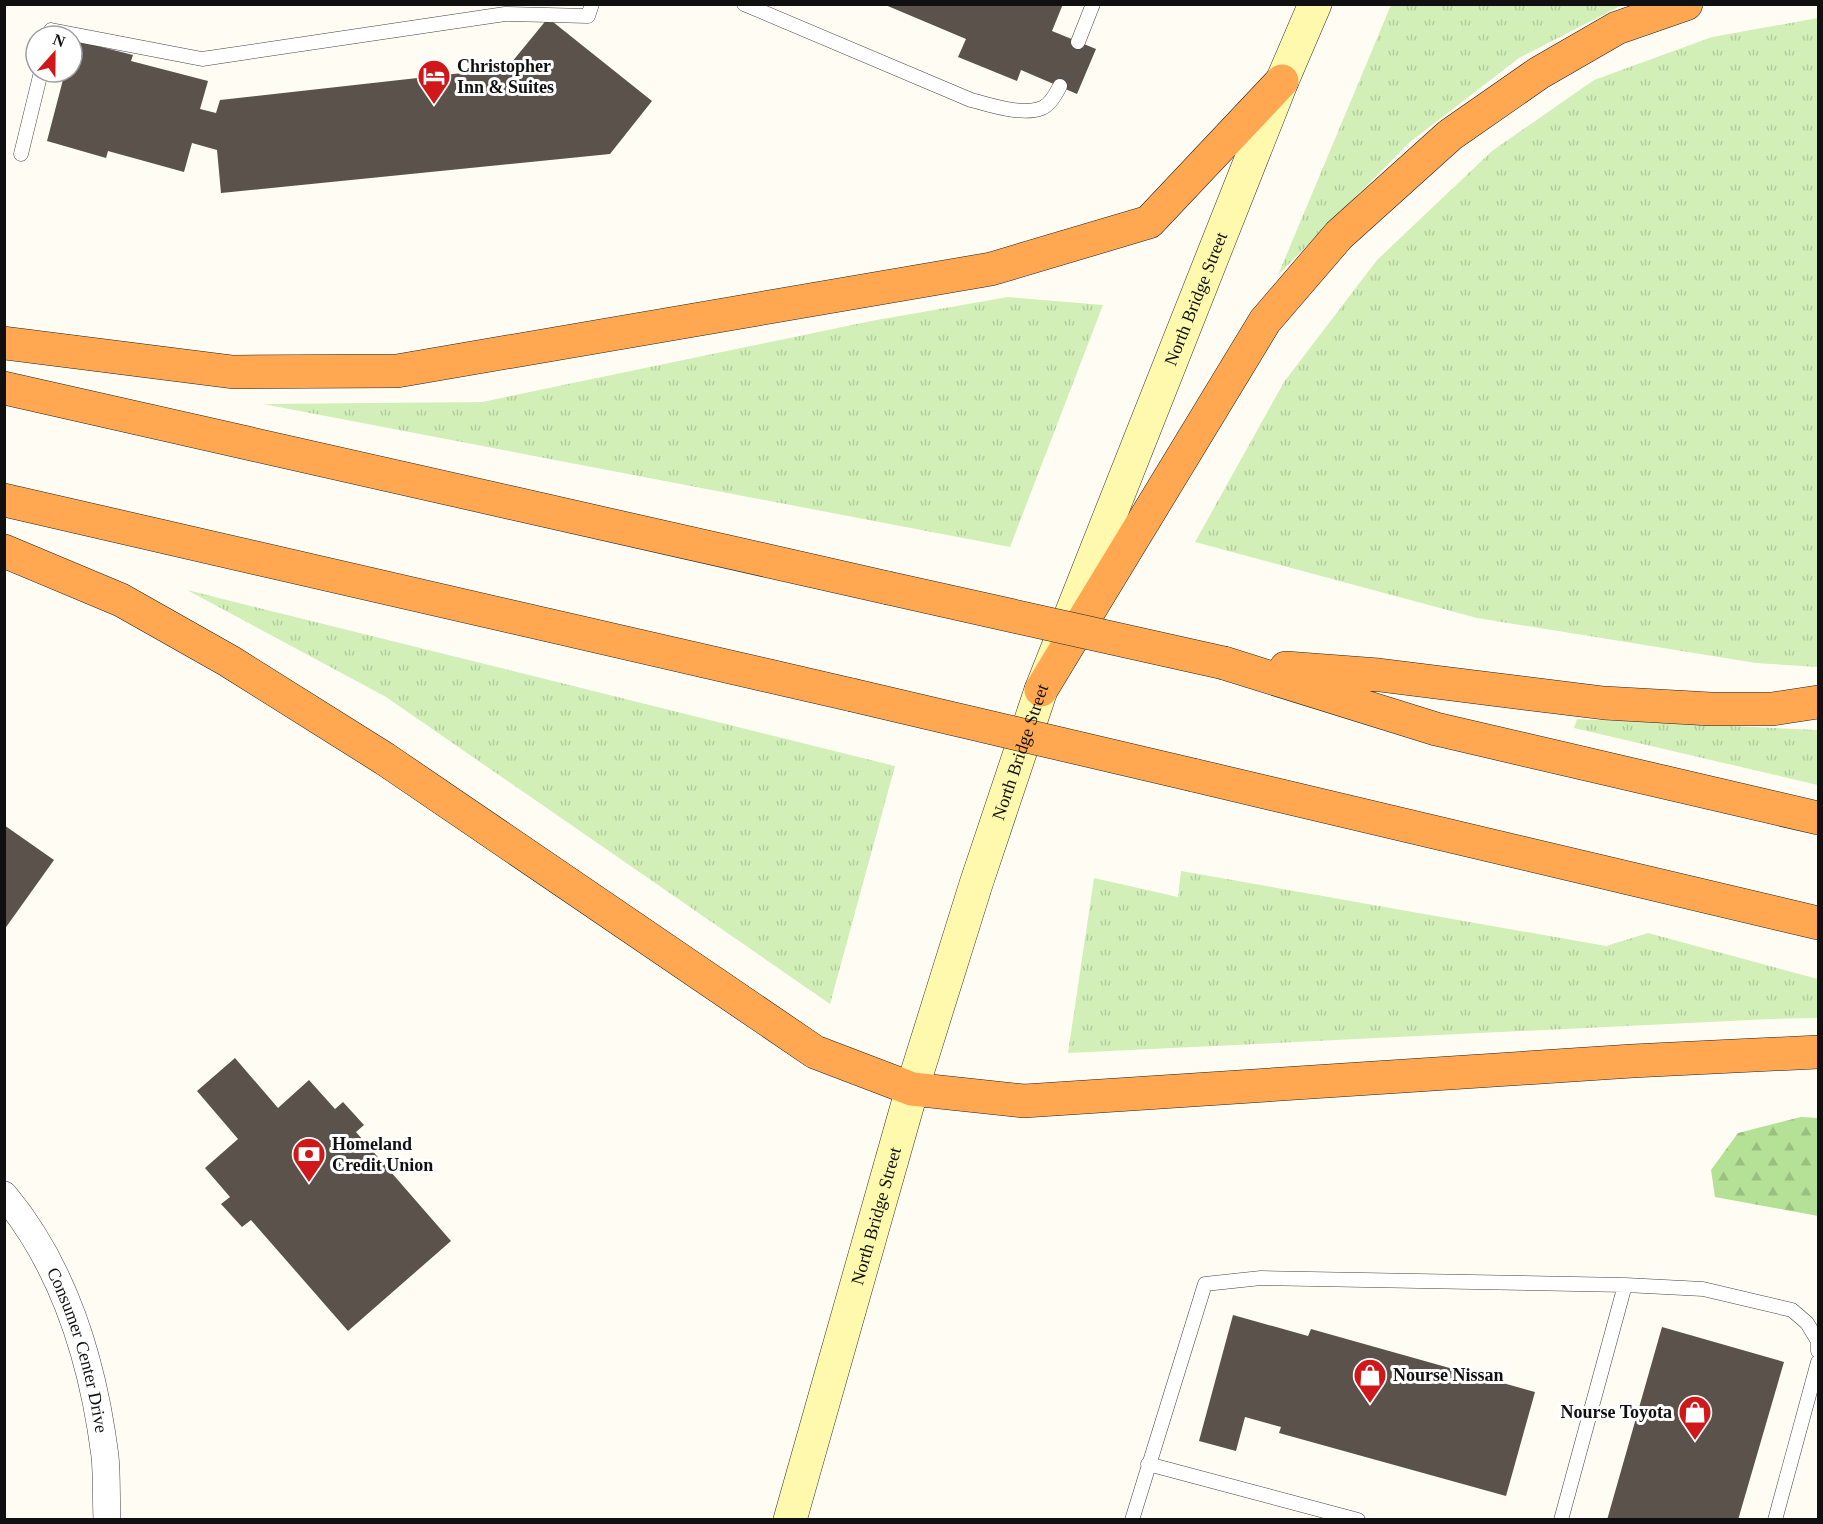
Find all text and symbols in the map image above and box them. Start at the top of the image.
north arrow [24,24,84,84]
text: N [51,30,68,51]
place label: Christopher Inn & Suites [457,56,554,97]
hotel icon: Christopher Inn & Suites [416,58,452,105]
street label: North Bridge Street [1160,229,1231,369]
street label: North Bridge Street [988,681,1052,822]
place label: Homeland Credit Union [332,1134,433,1175]
bank icon: Homeland Credit Union [291,1136,327,1183]
street label: North Bridge Street [847,1145,905,1287]
street label: Consumer Center Drive [43,1264,112,1434]
shop icon: Nourse Nissan [1352,1357,1388,1404]
place label: Nourse Nissan [1393,1365,1504,1385]
shop icon: Nourse Toyota [1677,1394,1713,1441]
place label: Nourse Toyota [1560,1402,1672,1422]

